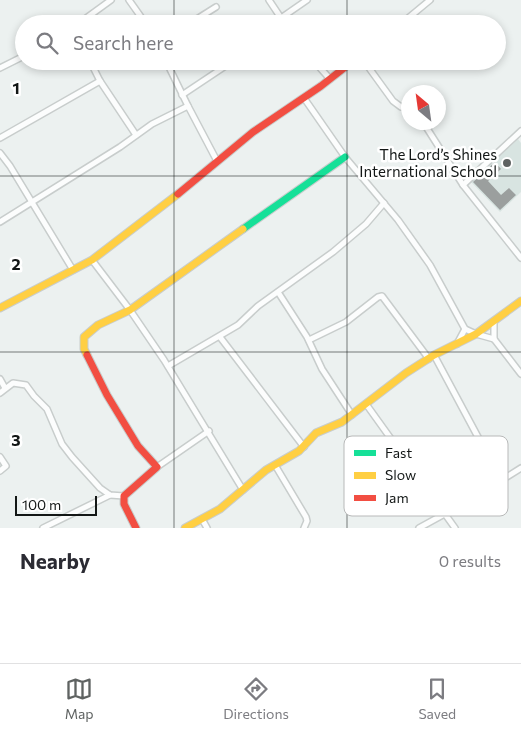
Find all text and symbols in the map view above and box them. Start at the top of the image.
search box [15,15,506,70]
icon: search [33,29,61,57]
text: Search here [73,31,173,54]
text: 1 [12,78,20,97]
north arrow [401,85,446,130]
place label: The Lord’s Shines International School [359,145,497,180]
marker: The Lord’s Shines International School [501,157,513,169]
text: 2 [11,254,21,273]
text: 3 [11,430,21,449]
legend [344,436,508,516]
text: Fast [385,444,412,461]
text: Slow [385,466,416,483]
text: Jam [385,489,409,506]
scale bar [15,493,98,516]
text: 100 m [22,496,61,513]
text: Nearby [20,548,90,573]
text: 0 results [439,551,501,570]
tab: Map [65,675,94,722]
tab: Directions [223,675,289,722]
tab: Saved [418,675,456,722]

